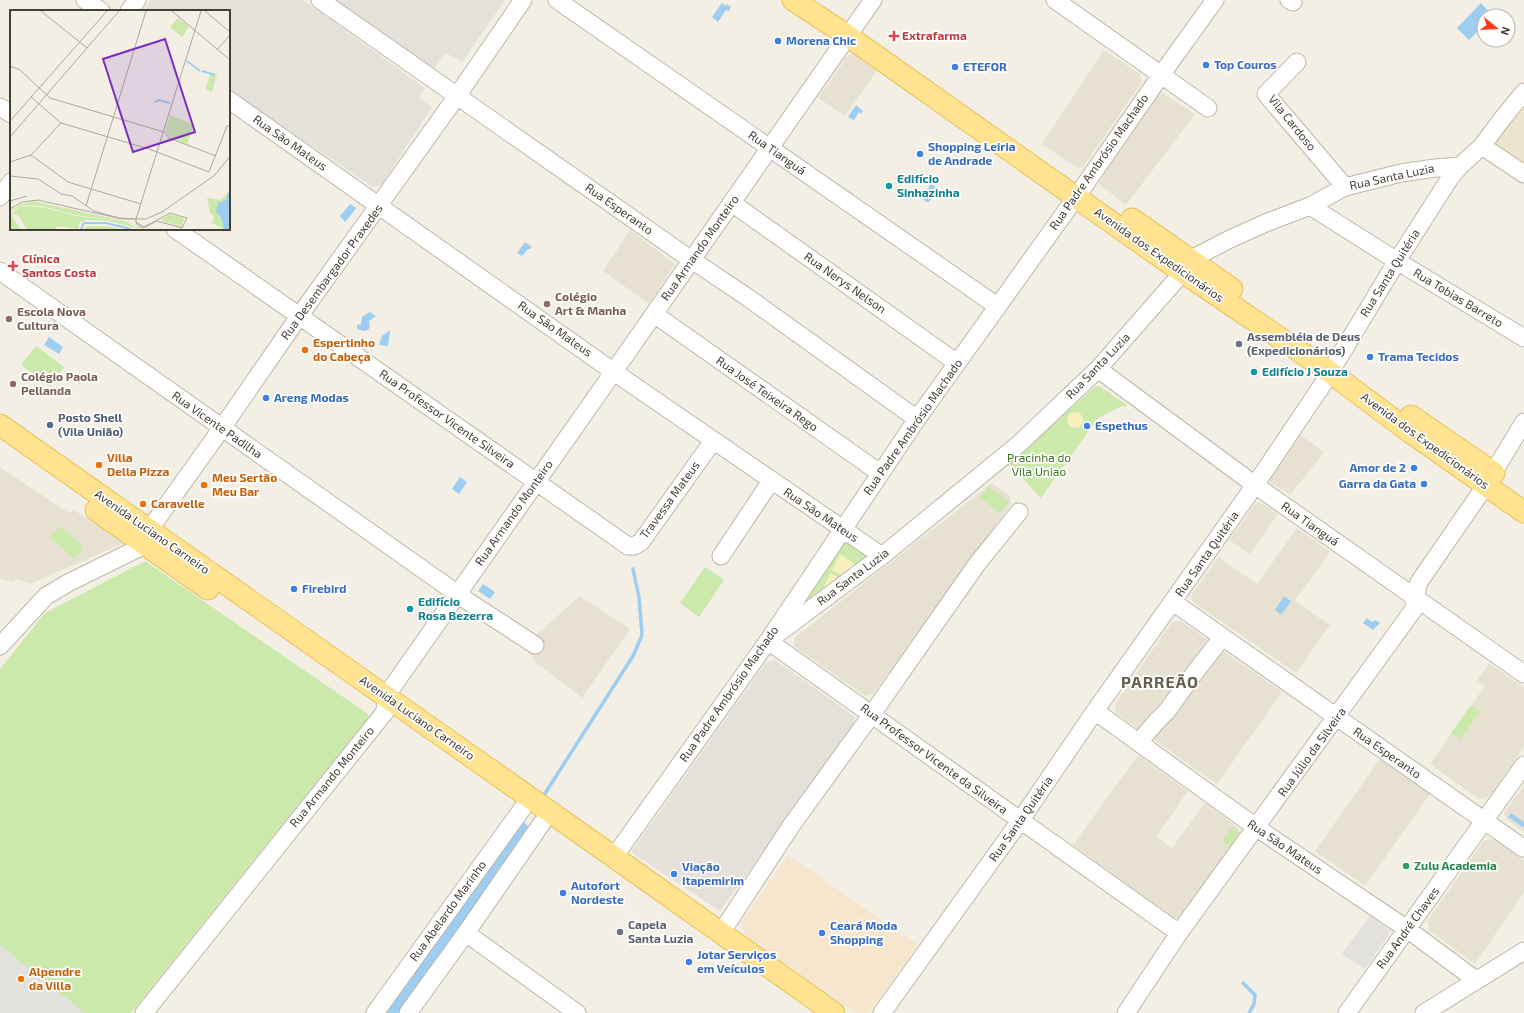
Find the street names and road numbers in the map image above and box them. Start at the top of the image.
street label: Rua Padre Ambrósio Machado [1046,91,1151,232]
street label: Vila Cardoso [1266,92,1320,153]
street label: Rua São Mateus [251,111,330,173]
street label: Rua Tianguá [746,127,809,177]
street label: Rua Santa Luzia [1348,160,1435,192]
street label: Rua Esperanto [583,180,656,237]
street label: Rua Armando Monteiro [657,192,741,303]
street label: Rua Desembargador Praxedes [277,201,385,342]
street label: Avenida dos Expedicionários [1092,204,1227,304]
street label: Rua Santa Quitéria [1356,226,1423,319]
street label: Rua Nerys Nelson [802,249,889,316]
street label: Rua Tobias Barreto [1411,265,1506,330]
street label: Rua São Mateus [516,297,595,359]
street label: Rua Santa Luzia [1062,329,1132,401]
street label: Rua José Teixeira Rego [714,353,821,434]
street label: Rua Padre Ambrósio Machado [860,356,965,497]
street label: Rua Professor Vicente Silveira [377,366,518,470]
street label: Rua Vicente Padilha [170,388,265,461]
street label: Avenida dos Expedicionários [1359,389,1492,491]
street label: Rua Armando Monteiro [471,457,555,568]
street label: Travessa Mateus [636,458,702,541]
street label: Rua São Mateus [781,484,862,544]
street label: Avenida Luciano Carneiro [92,486,213,576]
street label: Rua Tianguá [1279,498,1342,548]
street label: Rua Santa Quitéria [1172,508,1242,599]
street label: Rua Santa Luzia [814,545,891,608]
street label: Rua Padre Ambrósio Machado [676,623,781,764]
street label: Avenida Luciano Carneiro [357,672,478,762]
street label: Rua Professor Vicente da Silveira [858,700,1011,816]
street label: Rua Júlio da Silveira [1274,704,1348,799]
street label: Rua Armando Monteiro [286,723,376,830]
street label: Rua Esperanto [1351,724,1424,781]
street label: Rua Santa Quitéria [986,773,1056,864]
street label: Rua São Mateus [1245,816,1326,876]
street label: Rua Abelardo Marinho [406,857,488,963]
street label: Rua André Chaves [1373,884,1442,971]

